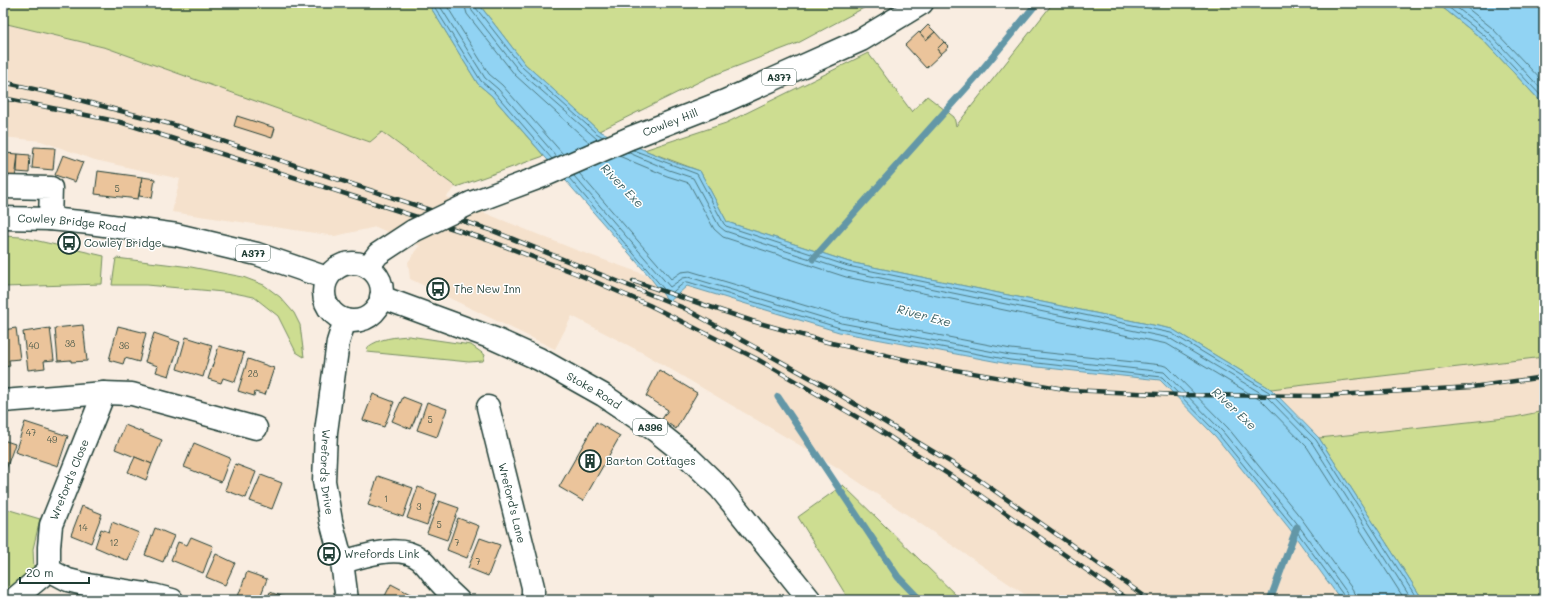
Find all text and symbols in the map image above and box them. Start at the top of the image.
road number: A377 [762,69,796,85]
street label: Cowley Hill [640,104,700,139]
water label: River Exe [598,160,648,211]
house number: 5 [114,183,120,194]
street label: Cowley Bridge Road [17,210,127,235]
bus stop icon: Cowley Bridge [56,230,82,256]
place label: Cowley Bridge [84,235,162,250]
road number: A377 [236,245,270,261]
bus stop icon: The New Inn [425,276,451,302]
place label: The New Inn [454,281,521,296]
water label: River Exe [895,300,953,330]
house number: 38 [65,338,76,349]
house number: 40 [29,340,40,351]
house number: 36 [119,340,129,351]
house number: 28 [248,368,259,379]
street label: Stoke Road [564,368,624,412]
water label: River Exe [1209,384,1260,433]
house number: 5 [427,414,433,425]
road number: A396 [633,419,667,435]
house number: 47 [26,427,36,438]
street label: Wreford's Drive [317,429,338,516]
house number: 49 [47,434,58,445]
street label: Wreford's Close [46,437,92,522]
building icon: Barton Cottages [577,448,603,474]
place label: Barton Cottages [606,453,696,468]
street label: Wreford's Lane [495,461,530,545]
house number: 1 [384,493,388,504]
house number: 3 [416,501,422,512]
house number: 5 [436,519,442,530]
house number: 14 [78,522,88,533]
house number: 12 [109,537,119,548]
house number: 7 [454,537,460,548]
bus stop icon: Wrefords Link [316,541,342,567]
place label: Wrefords Link [344,546,419,561]
house number: 7 [475,556,481,567]
scale bar [20,559,89,585]
text: 20 m [26,564,54,580]

